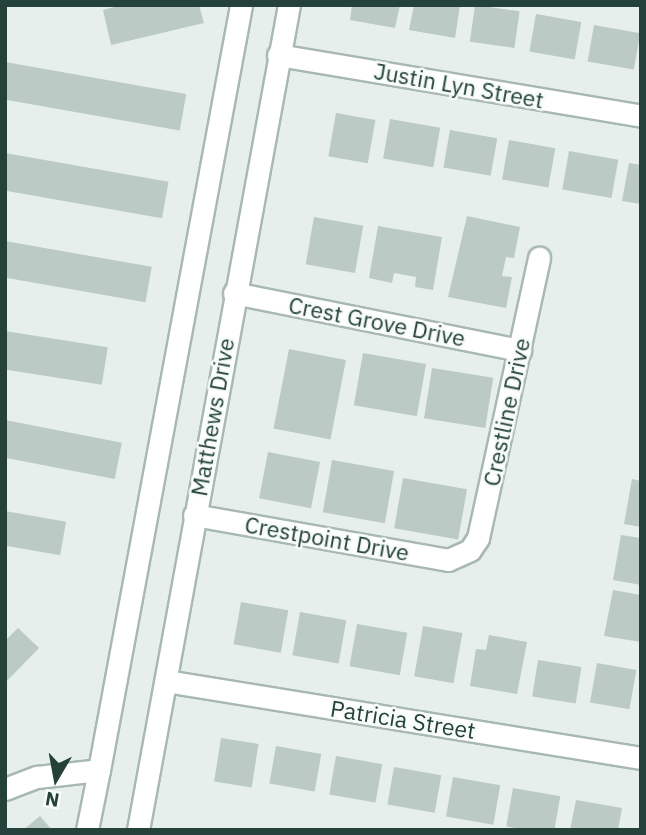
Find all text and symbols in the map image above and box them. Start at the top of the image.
street label: Justin Lyn Street [372,56,546,114]
street label: Crest Grove Drive [286,290,468,352]
street label: Crestline Drive [477,335,535,489]
street label: Matthews Drive [185,336,239,498]
street label: Crestpoint Drive [243,510,411,566]
street label: Patricia Street [329,694,477,744]
north arrow [21,744,91,814]
text: N [43,787,61,813]

